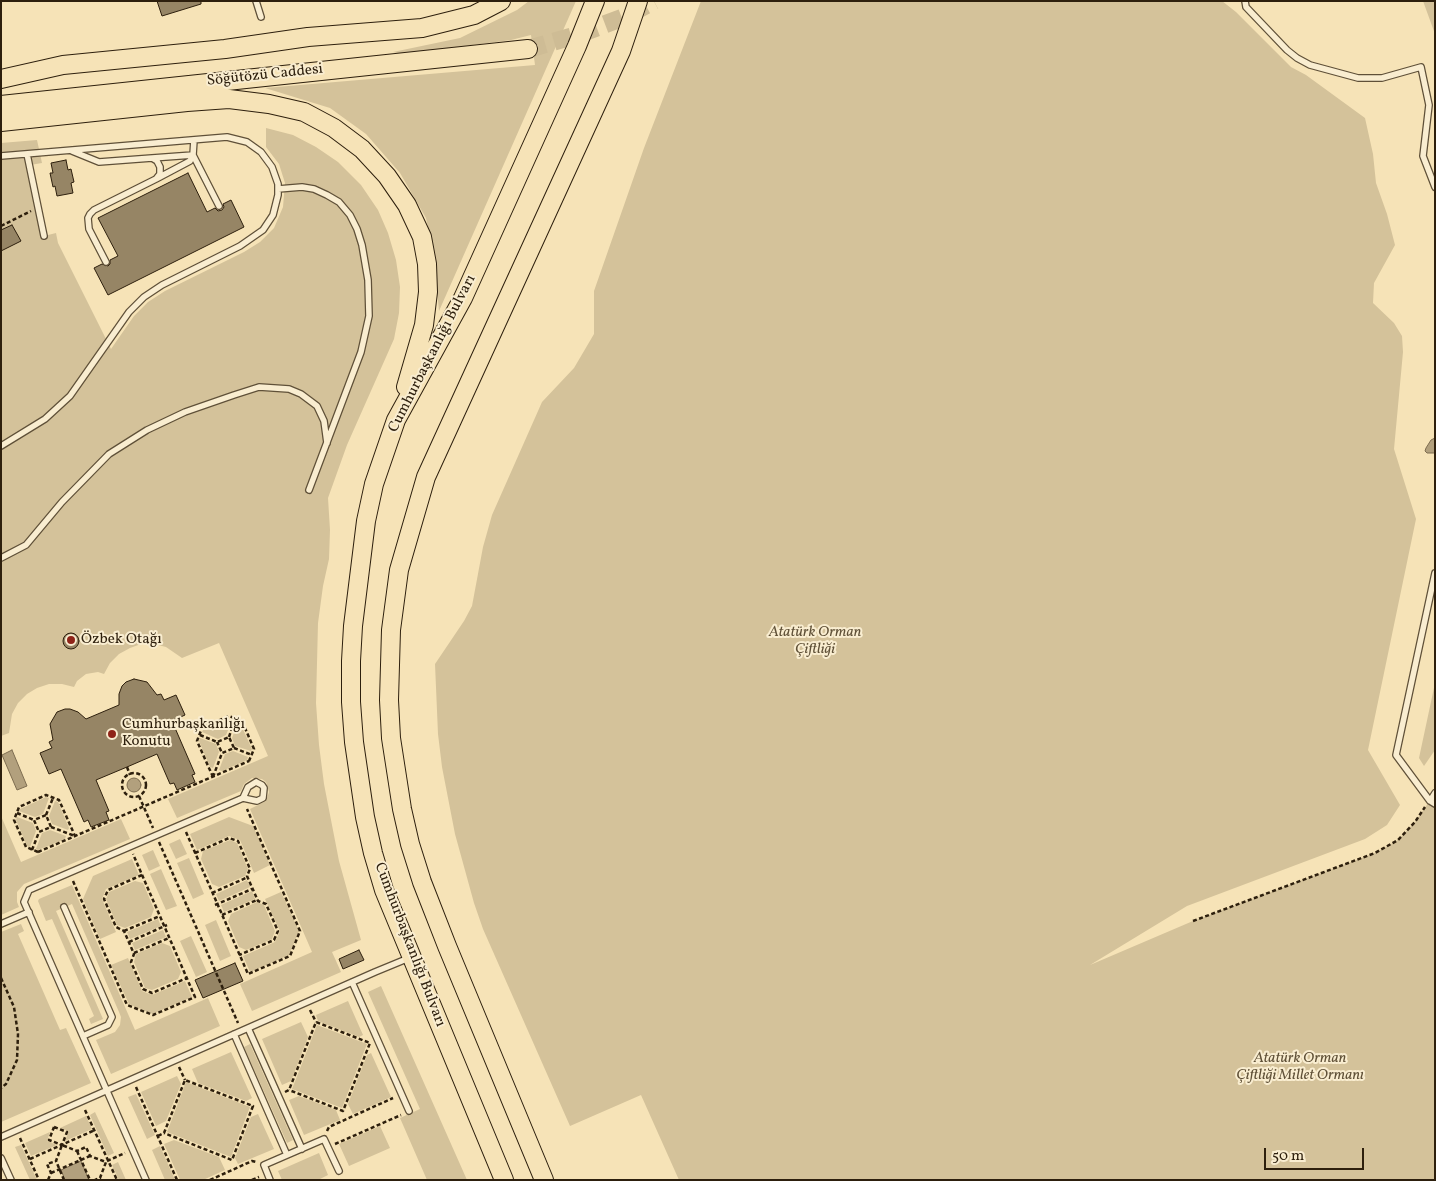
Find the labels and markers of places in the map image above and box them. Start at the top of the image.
place label: Özbek Otağı [81,631,162,649]
marker: Özbek Otağı [65,634,77,646]
place label: Cumhurbaşkanlığı Konutu [122,716,245,751]
marker: Cumhurbaşkanlığı Konutu [106,728,118,740]

